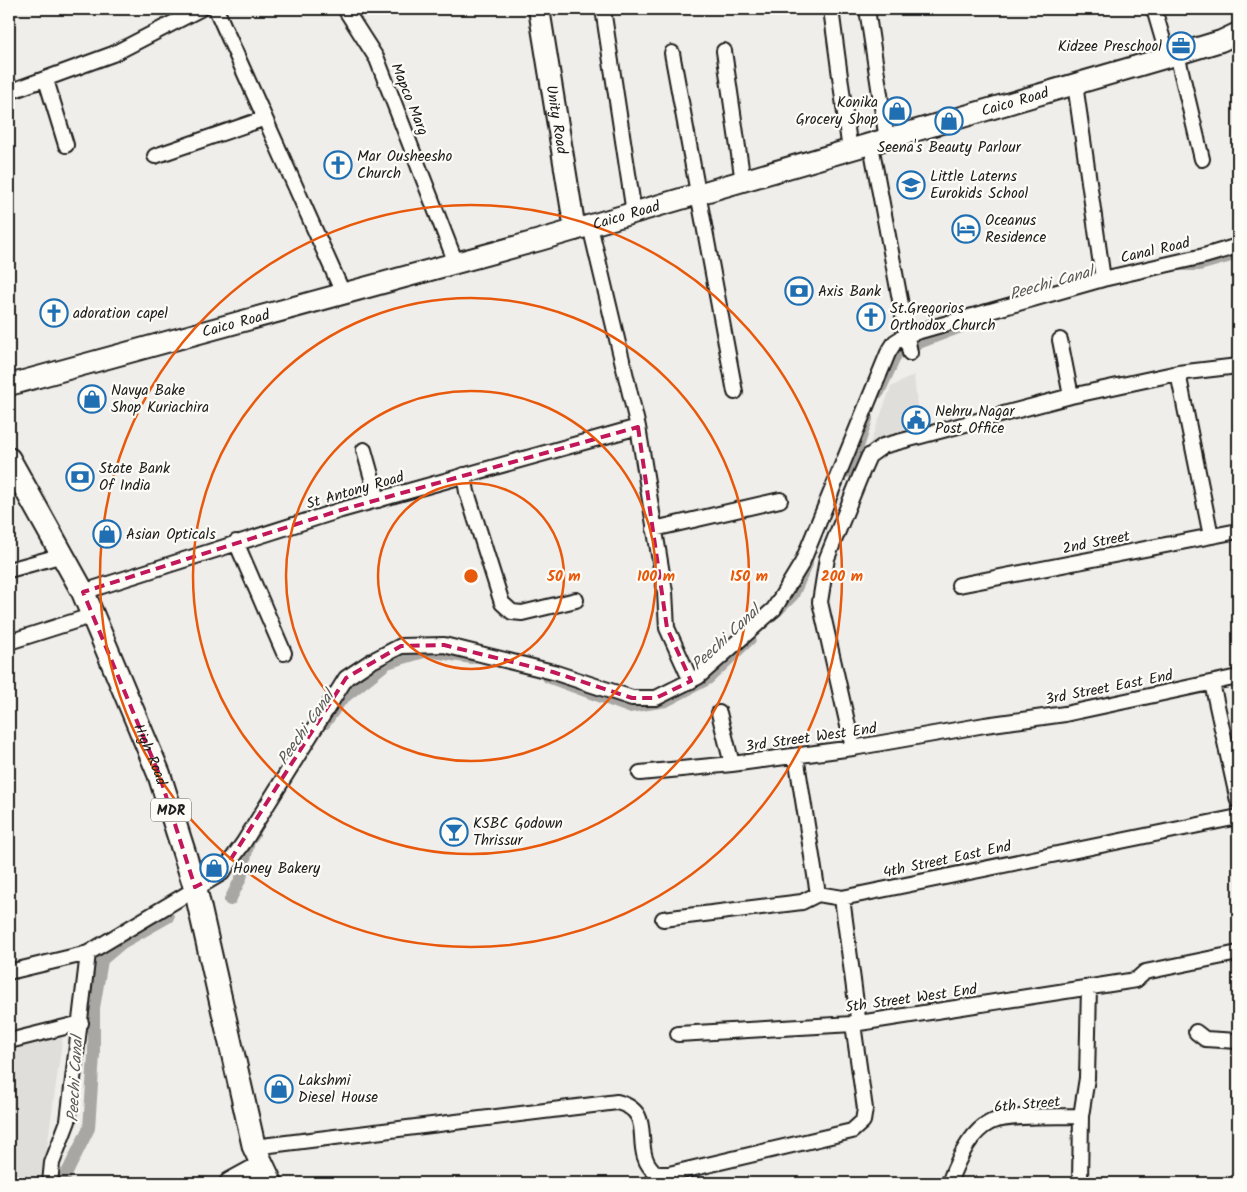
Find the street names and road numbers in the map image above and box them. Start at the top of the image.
street label: Mapco Marg [384,59,435,139]
street label: Caico Road [978,81,1052,124]
street label: Unity Road [539,83,574,156]
street label: Caico Road [590,195,663,237]
street label: Canal Road [1118,231,1193,271]
street label: Caico Road [199,303,273,345]
street label: St Antony Road [304,465,407,516]
street label: 2nd Street [1060,525,1132,561]
street label: 3rd Street East End [1043,664,1175,712]
street label: 3rd Street West End [744,717,879,759]
street label: High Road [126,720,173,789]
road number: MDR [151,798,191,822]
street label: 4th Street East End [881,835,1014,885]
street label: 5th Street West End [844,978,979,1020]
street label: 6th Street [993,1090,1061,1120]

